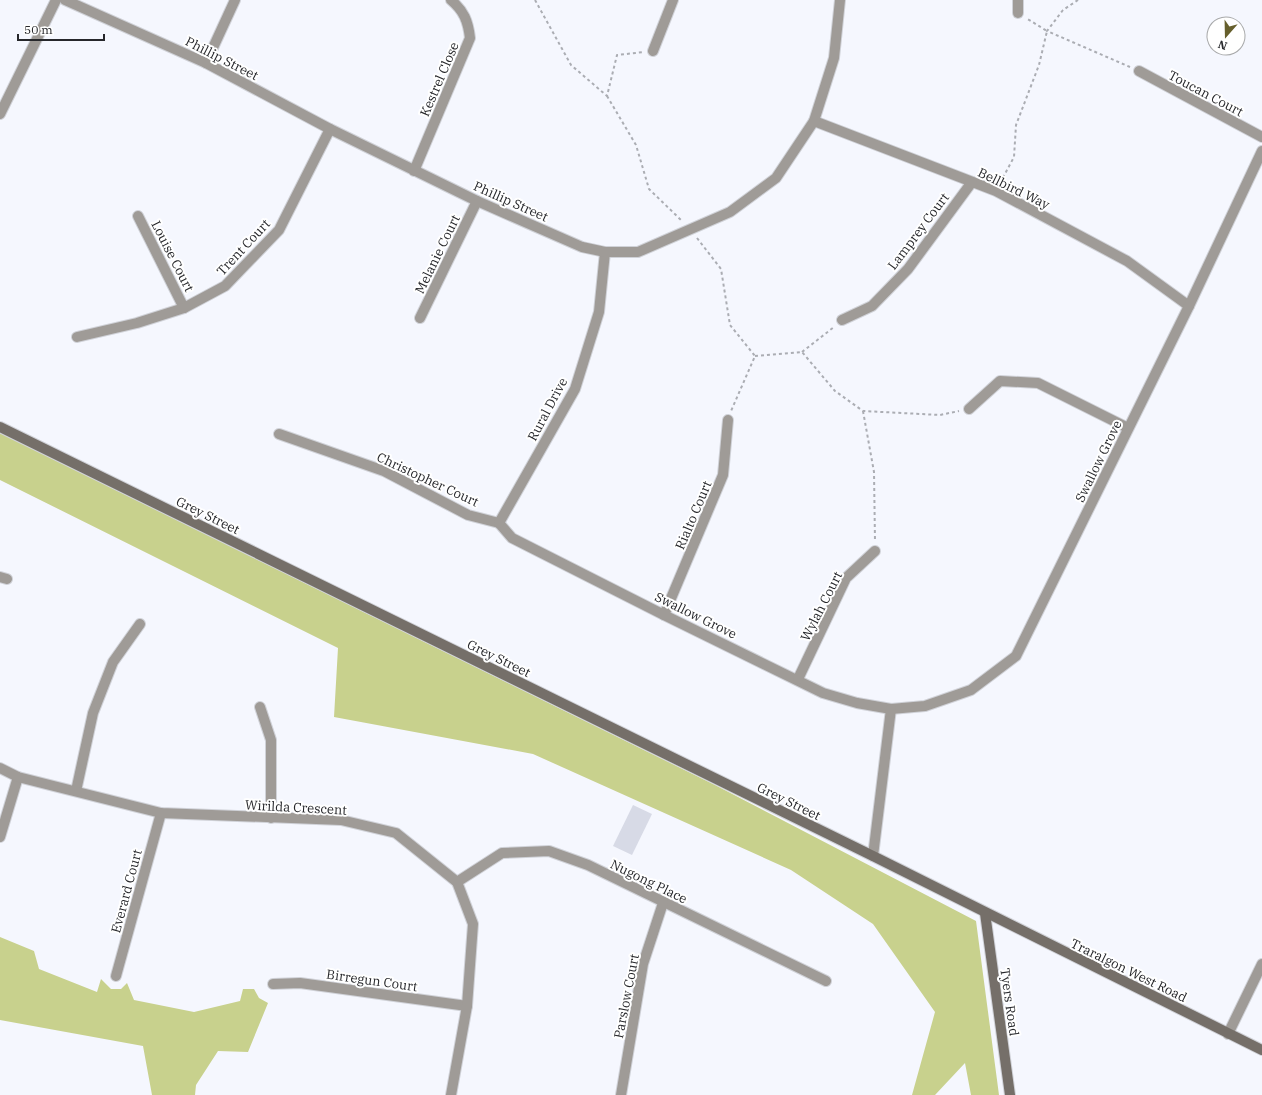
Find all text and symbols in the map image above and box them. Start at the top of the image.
scale bar [18,16,104,42]
north arrow [1206,16,1246,56]
text: 50 m [24,22,53,37]
street label: Phillip Street [182,33,262,84]
text: N [1216,37,1229,53]
street label: Kestrel Close [416,39,463,119]
street label: Toucan Court [1165,67,1247,121]
street label: Bellbird Way [975,164,1052,213]
street label: Phillip Street [471,177,551,226]
street label: Lamprey Court [884,189,953,273]
street label: Melanie Court [411,212,464,297]
street label: Trent Court [213,215,274,279]
street label: Louise Court [147,218,198,295]
street label: Rural Drive [524,375,571,444]
street label: Swallow Grove [1071,417,1126,505]
street label: Christopher Court [374,448,482,511]
street label: Rialto Court [671,478,716,552]
street label: Grey Street [173,493,243,538]
street label: Wylah Court [797,568,846,644]
street label: Swallow Grove [652,588,740,643]
street label: Grey Street [464,636,534,681]
street label: Grey Street [754,779,824,824]
street label: Wirilda Crescent [245,796,348,819]
street label: Everard Court [107,847,146,935]
street label: Nugong Place [608,855,690,907]
street label: Traralgon West Road [1068,935,1190,1006]
street label: Parslow Court [610,952,643,1040]
street label: Birregun Court [325,966,419,995]
street label: Tyers Road [996,967,1023,1037]

